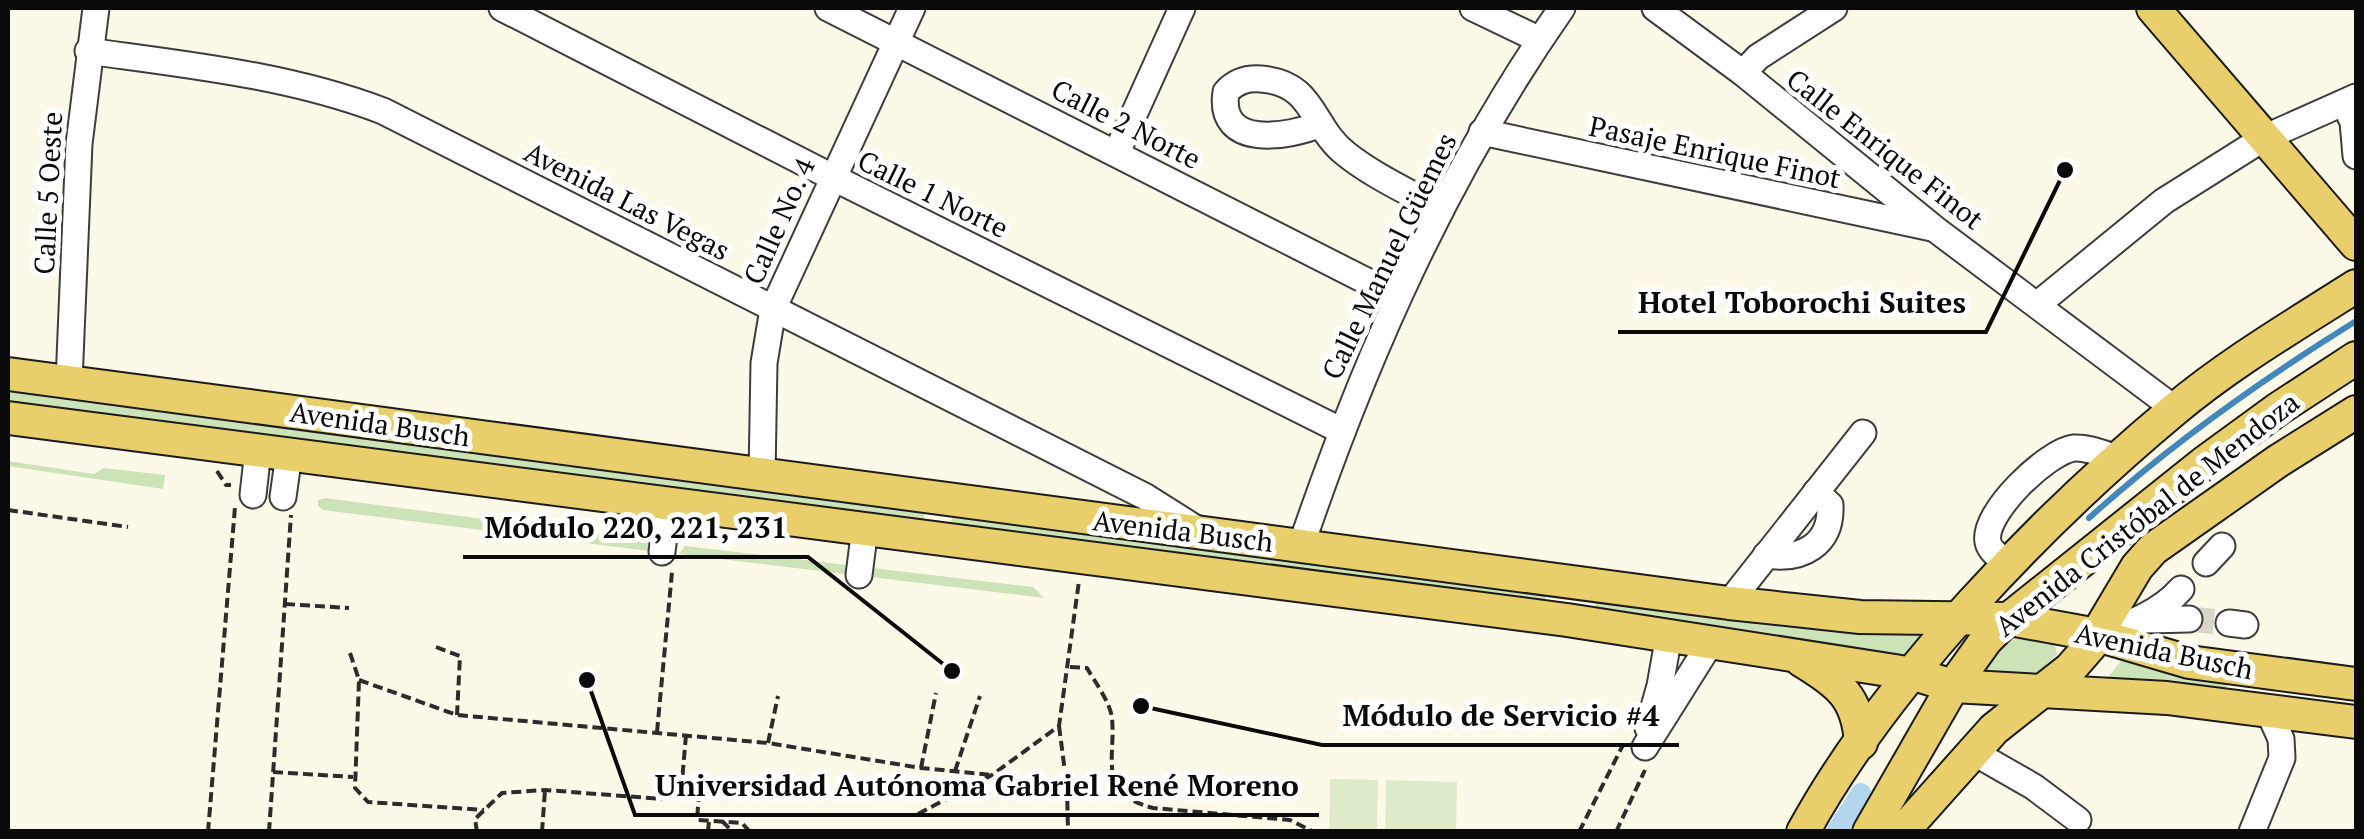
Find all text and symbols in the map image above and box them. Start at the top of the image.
street label: Calle Enrique Finot [1779,60,1992,237]
street label: Calle 2 Norte [1045,70,1207,177]
street label: Pasaje Enrique Finot [1586,107,1845,196]
street label: Calle 5 Oeste [25,111,70,275]
street label: Calle Manuel Güemes [1313,126,1464,385]
street label: Avenida Las Vegas [518,133,736,268]
street label: Calle 1 Norte [852,141,1015,246]
street label: Calle No. 4 [734,152,823,290]
callout: Hotel Toborochi Suites [1618,272,1986,332]
text: Hotel Toborochi Suites [1638,282,1966,322]
street label: Avenida Cristóbal de Mendoza [1987,383,2306,644]
street label: Avenida Busch [288,393,472,454]
callout: Módulo 220, 221, 231 [463,497,808,557]
street label: Avenida Busch [1091,501,1275,560]
text: Módulo 220, 221, 231 [484,507,788,547]
street label: Avenida Busch [2072,614,2257,687]
callout: Módulo de Servicio #4 [1322,685,1679,745]
text: Módulo de Servicio #4 [1343,695,1659,735]
callout: Universidad Autónoma Gabriel René Moreno [635,755,1319,815]
text: Universidad Autónoma Gabriel René Moreno [655,765,1299,805]

